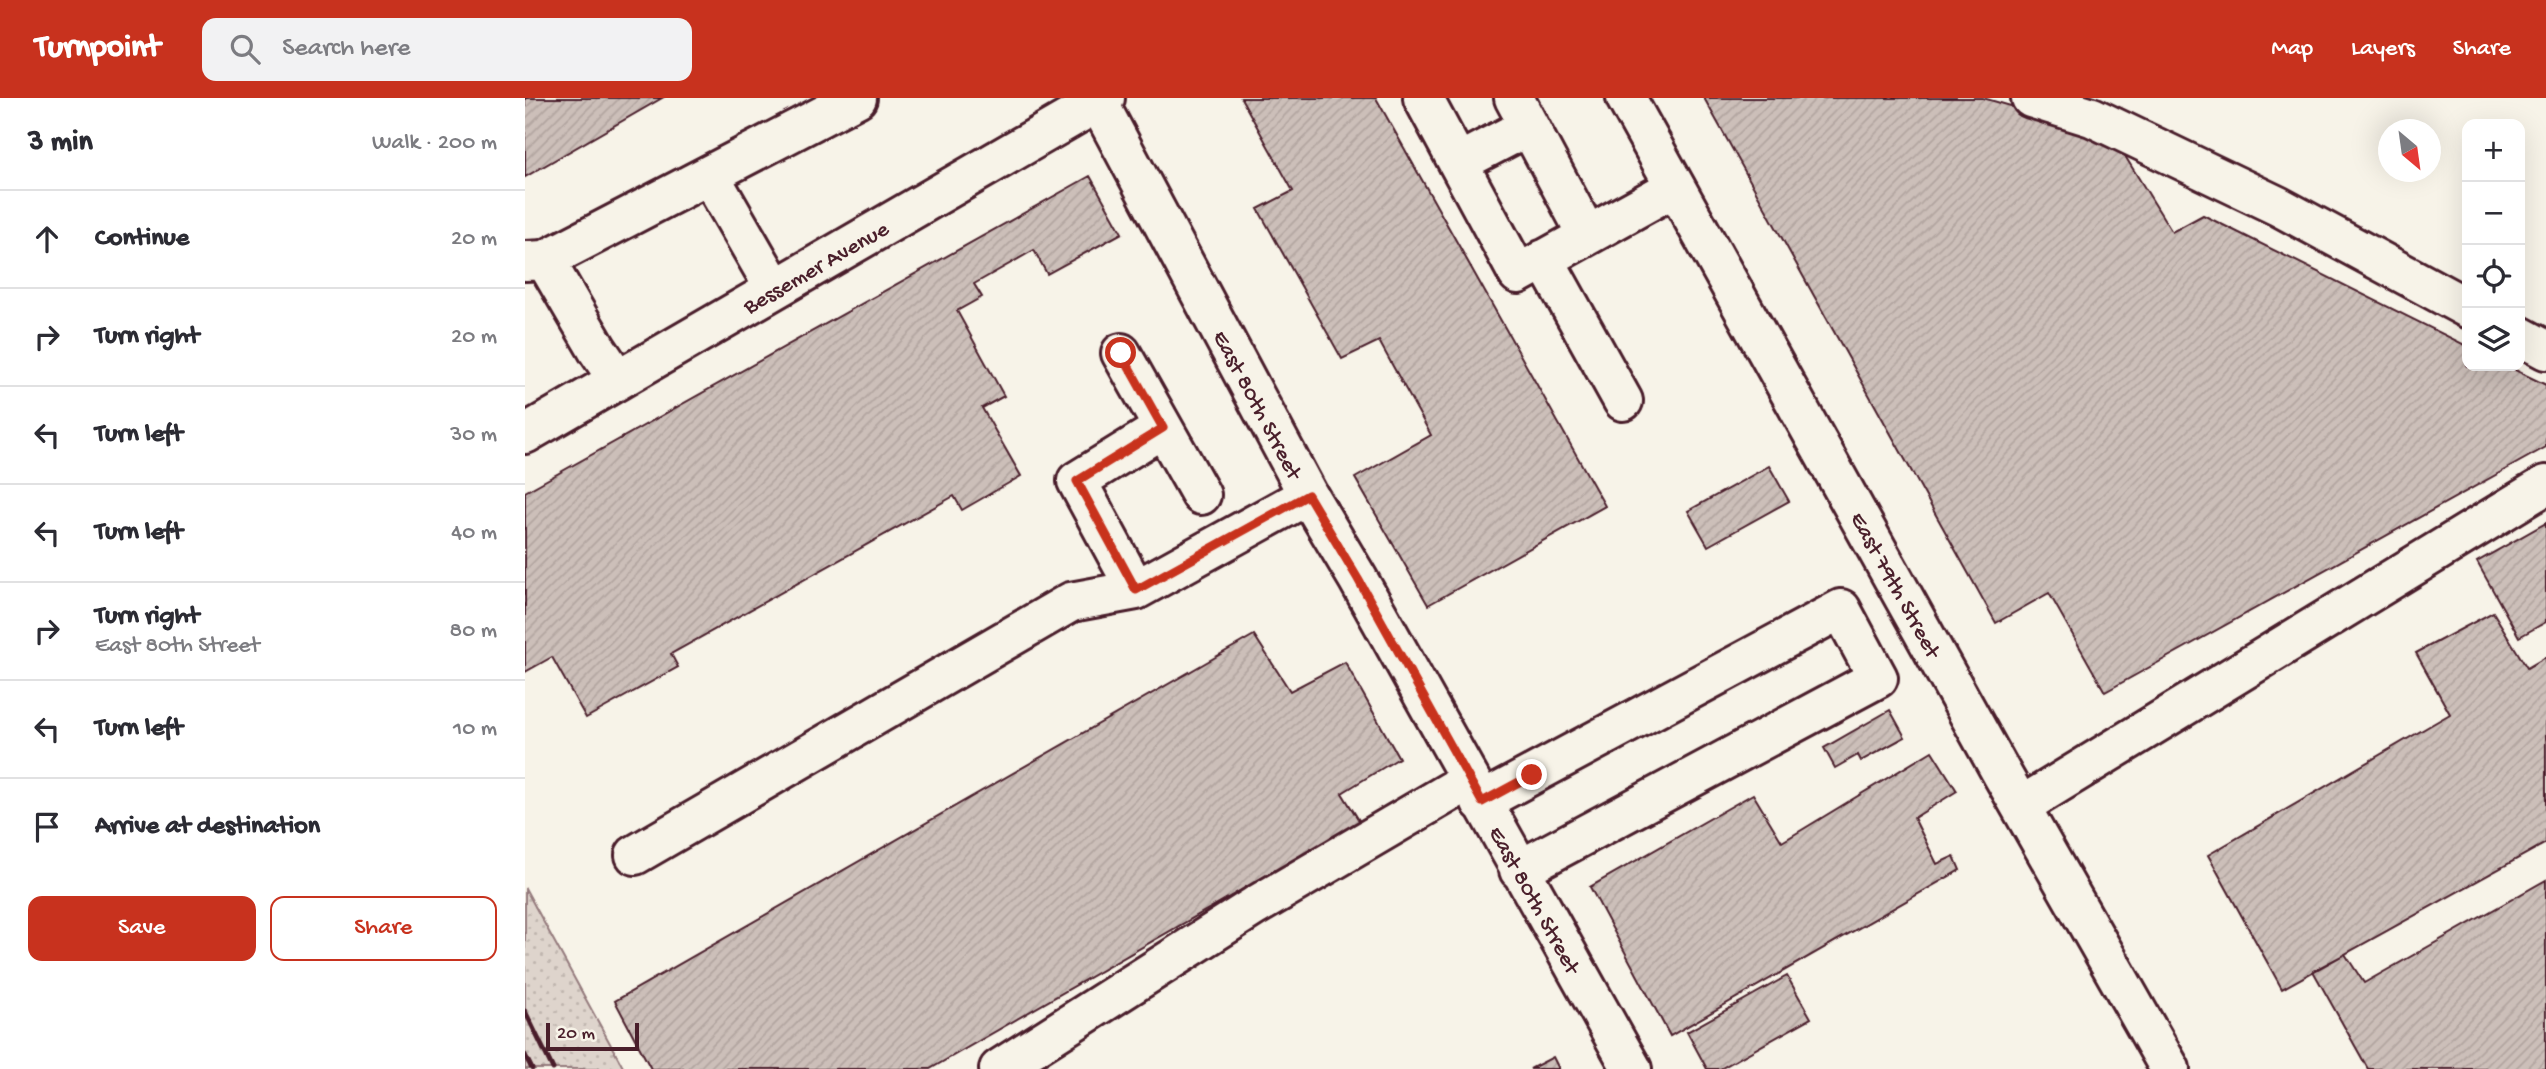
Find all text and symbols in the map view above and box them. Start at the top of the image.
search box [202,18,692,81]
text: Turnpoint [35,30,160,68]
icon: search [226,30,264,68]
text: Search here [282,34,410,65]
text: Map [2271,35,2313,64]
text: Layers [2351,35,2415,64]
text: Share [2453,35,2511,64]
north arrow [2378,119,2441,182]
map controls [2462,119,2525,371]
button: + [2462,119,2525,182]
text: 3 min [28,126,93,161]
text: Walk · 200 m [372,130,497,157]
button: − [2462,182,2525,245]
street label: Bessemer Avenue [738,216,895,322]
icon: ahead [28,220,66,258]
text: Continue [95,224,189,255]
text: 20 m [451,226,497,253]
button: locate [2462,245,2525,308]
button: layers [2462,308,2525,371]
icon: right [28,318,66,356]
text: Turn right [95,322,199,353]
text: 20 m [451,324,497,351]
street label: East 80th Street [1205,327,1307,486]
route start [1105,337,1136,368]
icon: left [28,416,66,454]
text: Turn left [95,420,183,451]
text: 30 m [450,422,497,449]
street label: East 79th Street [1843,508,1946,665]
icon: left [28,514,66,552]
text: Turn left [95,518,183,549]
text: 40 m [451,520,497,547]
text: Turn right [95,602,199,633]
icon: right [28,612,66,650]
text: 80 m [450,618,497,645]
text: East 80th Street [95,633,260,660]
icon: left [28,710,66,748]
text: Turn left [95,714,183,745]
text: 10 m [453,716,497,743]
route end [1516,759,1547,790]
icon: arrive [28,808,66,846]
text: Arrive at destination [95,812,320,843]
street label: East 80th Street [1481,822,1585,981]
button: Save [28,896,256,961]
button: Share [270,896,497,961]
scale bar [546,1020,639,1052]
text: 20 m [557,1023,595,1046]

